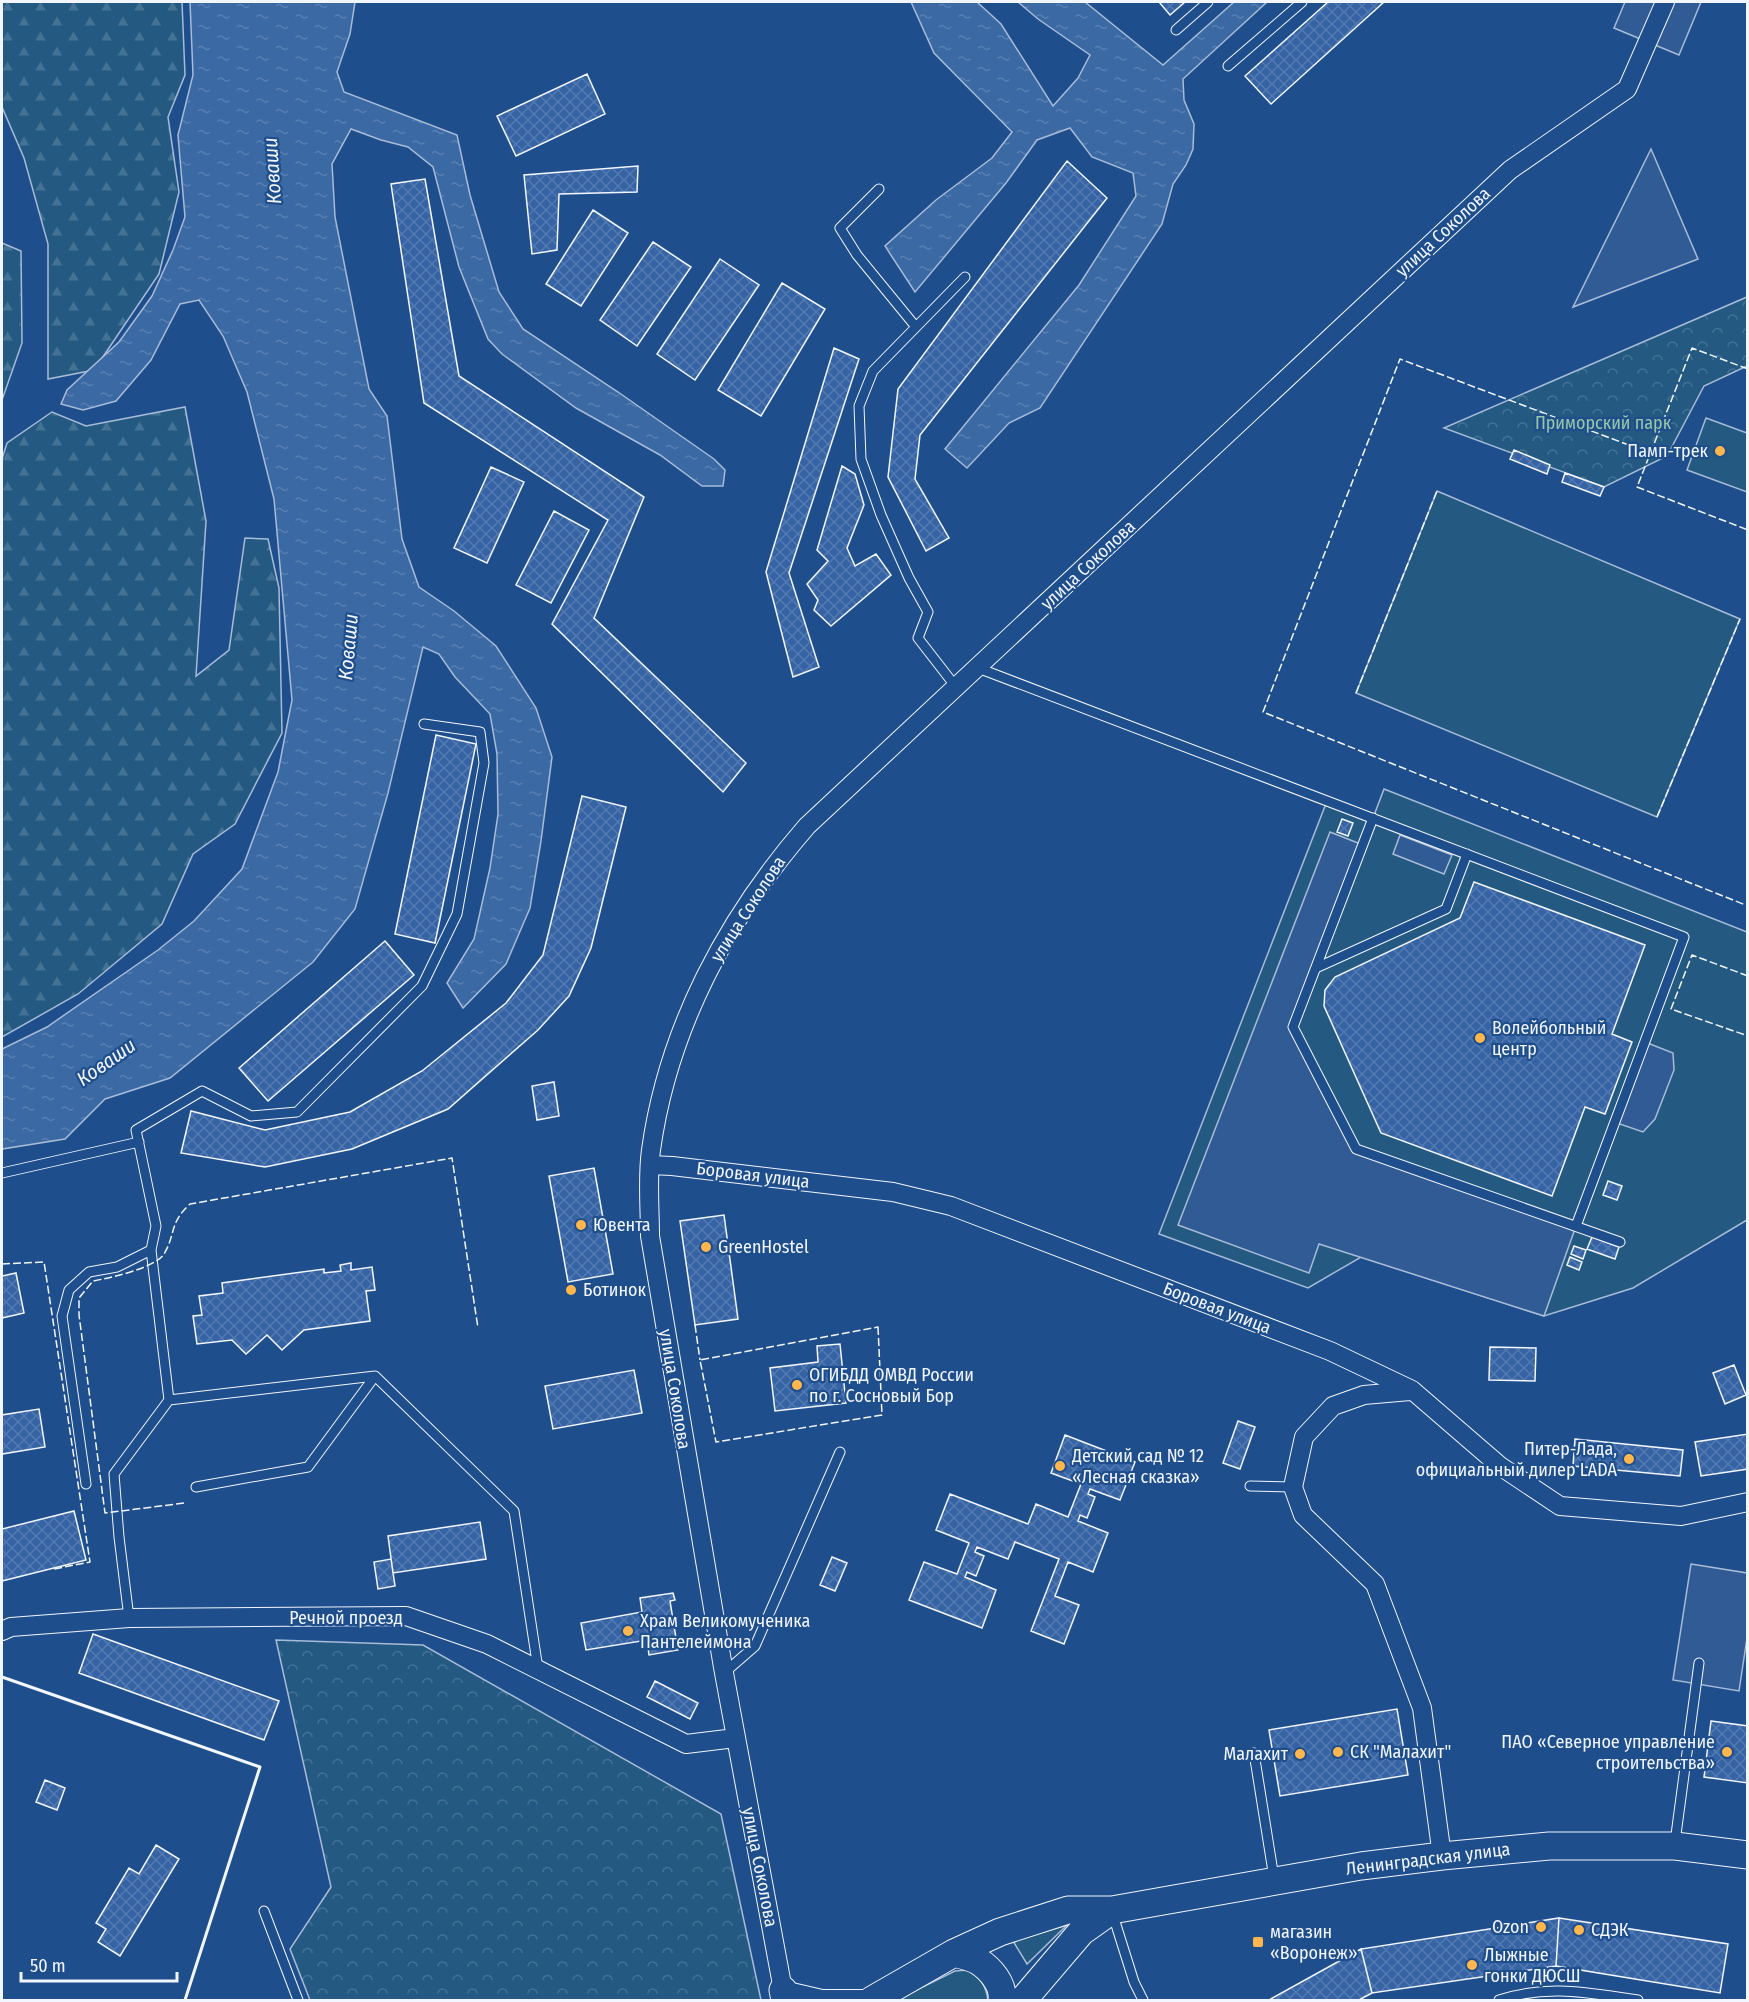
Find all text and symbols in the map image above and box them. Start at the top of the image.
water label: Коваши [258,137,286,205]
street label: улица Соколова [1391,182,1495,281]
park label: Приморский парк [1535,412,1672,434]
place label: Памп-трек [1627,440,1709,462]
marker: Памп-трек [1713,444,1727,458]
street label: улица Соколова [1036,515,1140,614]
water label: Коваши [333,613,363,681]
street label: улица Соколова [706,852,790,966]
place label: Волейбольный центр [1492,1017,1606,1060]
marker: Волейбольный центр [1473,1031,1487,1045]
water label: Коваши [72,1033,140,1091]
street label: Боровая улица [695,1157,811,1193]
place label: Ювента [593,1214,651,1236]
marker: Ювента [574,1218,588,1232]
place label: GreenHostel [718,1236,809,1258]
marker: GreenHostel [699,1240,713,1254]
street label: Боровая улица [1160,1277,1274,1339]
place label: Ботинок [583,1279,647,1301]
marker: Ботинок [564,1283,578,1297]
street label: улица Соколова [655,1327,695,1451]
place label: ОГИБДД ОМВД России по г. Сосновый Бор [809,1364,974,1407]
marker: ОГИБДД ОМВД России по г. Сосновый Бор [790,1378,804,1392]
place label: Питер-Лада, официальный дилер LADA [1416,1438,1618,1481]
place label: Детский сад № 12 «Лесная сказка» [1071,1445,1204,1488]
marker: Питер-Лада, официальный дилер LADA [1622,1452,1636,1466]
marker: Детский сад № 12 «Лесная сказка» [1053,1459,1067,1473]
street label: Речной проезд [289,1607,403,1629]
place label: Храм Великомученика Пантелеймона [640,1610,811,1653]
marker: Храм Великомученика Пантелеймона [621,1624,635,1638]
place label: ПАО «Северное управление строительства» [1501,1731,1715,1774]
place label: СК "Малахит" [1350,1741,1451,1763]
place label: Малахит [1223,1743,1289,1765]
marker: СК "Малахит" [1331,1745,1345,1759]
marker: ПАО «Северное управление строительства» [1720,1745,1734,1759]
marker: Малахит [1293,1747,1307,1761]
street label: улица Соколова [738,1805,782,1929]
street label: Ленинградская улица [1345,1838,1512,1880]
place label: Ozon [1492,1916,1529,1938]
place label: СДЭК [1591,1919,1629,1941]
marker: Ozon [1534,1920,1548,1934]
place label: магазин «Воронеж» [1270,1921,1358,1964]
marker: СДЭК [1572,1923,1586,1937]
marker: магазин «Воронеж» [1251,1935,1265,1949]
place label: Лыжные гонки ДЮСШ [1484,1944,1581,1987]
scale bar [21,1945,177,1983]
text: 50 m [30,1955,66,1977]
marker: Лыжные гонки ДЮСШ [1465,1958,1479,1972]

